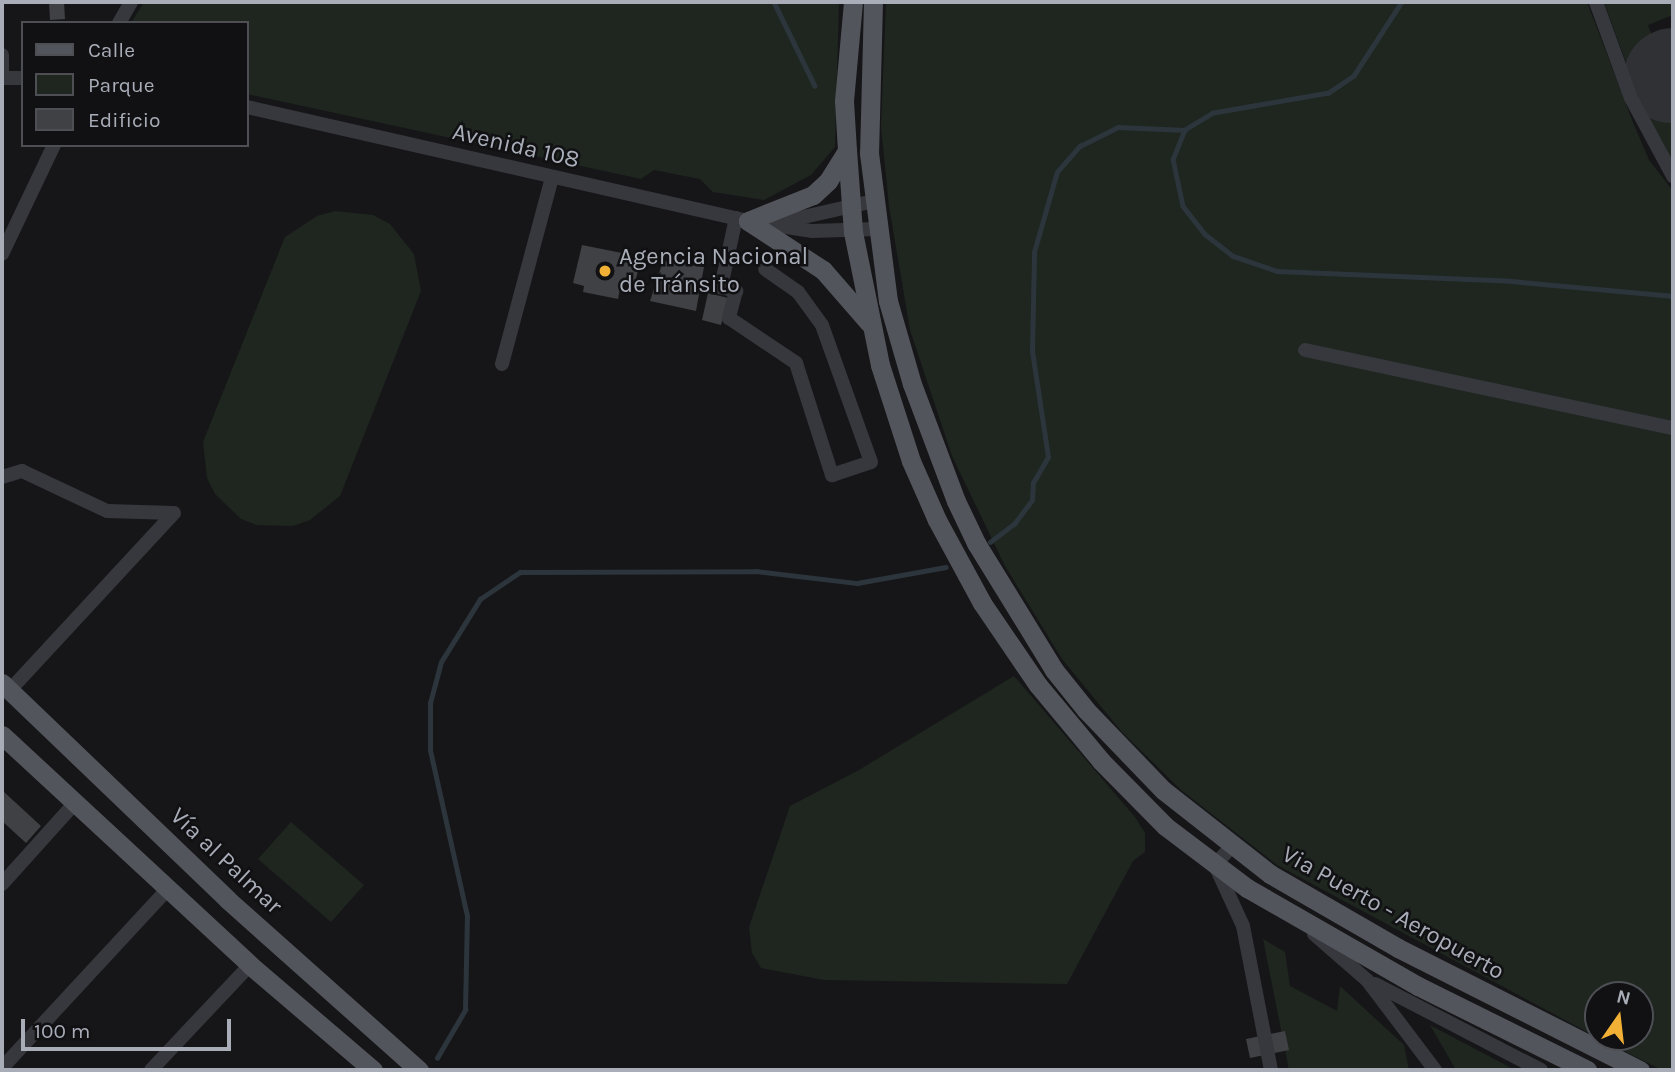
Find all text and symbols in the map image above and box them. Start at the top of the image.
legend [21,21,248,147]
text: Calle [88,38,135,62]
text: Parque [88,73,155,97]
text: Edificio [88,108,161,132]
street label: Avenida 108 [450,117,582,175]
place label: Agencia Nacional de Tránsito [619,243,808,299]
marker: Agencia Nacional de Tránsito [597,263,613,279]
street label: Vía al Palmar [164,802,288,920]
street label: Via Puerto - Aeropuerto [1277,840,1509,986]
north arrow [1584,981,1654,1051]
text: N [1614,985,1633,1010]
scale bar [24,1006,234,1050]
text: 100 m [34,1019,91,1043]

